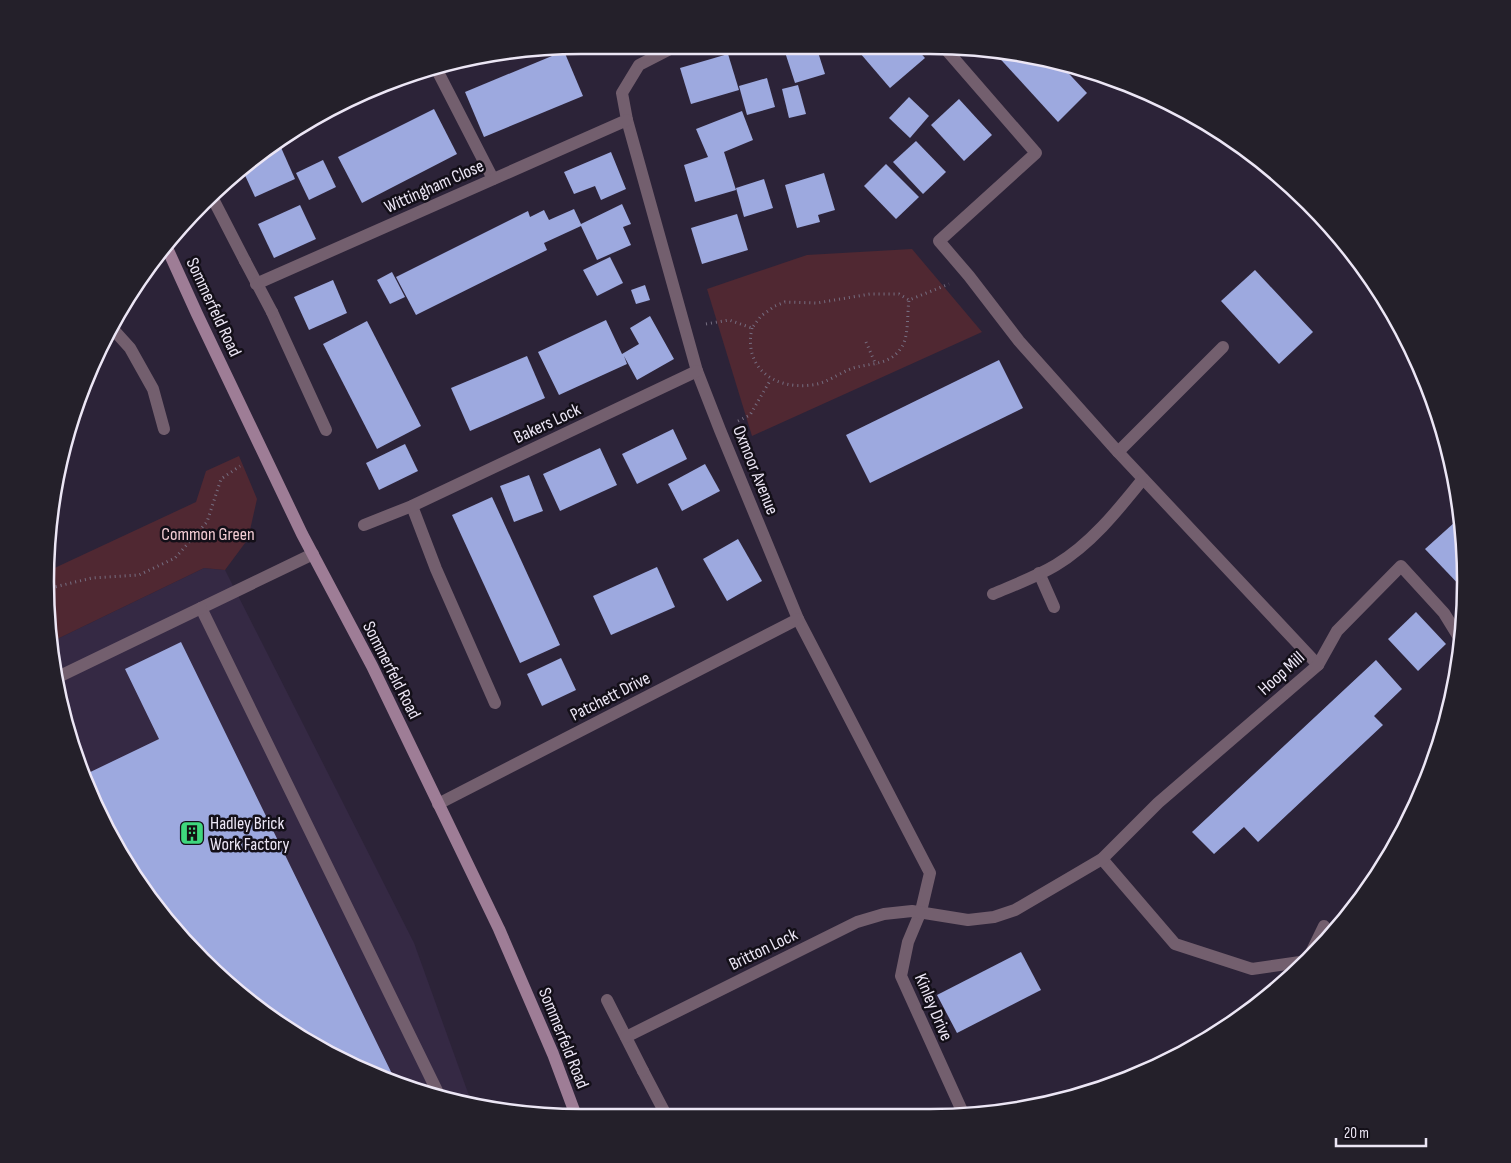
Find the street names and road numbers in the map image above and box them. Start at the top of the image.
street label: Wittingham Close [381,155,487,218]
street label: Sommerfeld Road [181,254,246,360]
street label: Bakers Lock [511,399,584,448]
street label: Oxmoor Avenue [728,423,783,518]
street label: Sommerfeld Road [358,618,425,723]
street label: Hoop Mill [1254,647,1309,700]
street label: Patchett Drive [567,667,654,726]
street label: Britton Lock [726,924,801,975]
street label: Kinley Drive [910,970,957,1044]
street label: Sommerfeld Road [534,985,593,1092]

